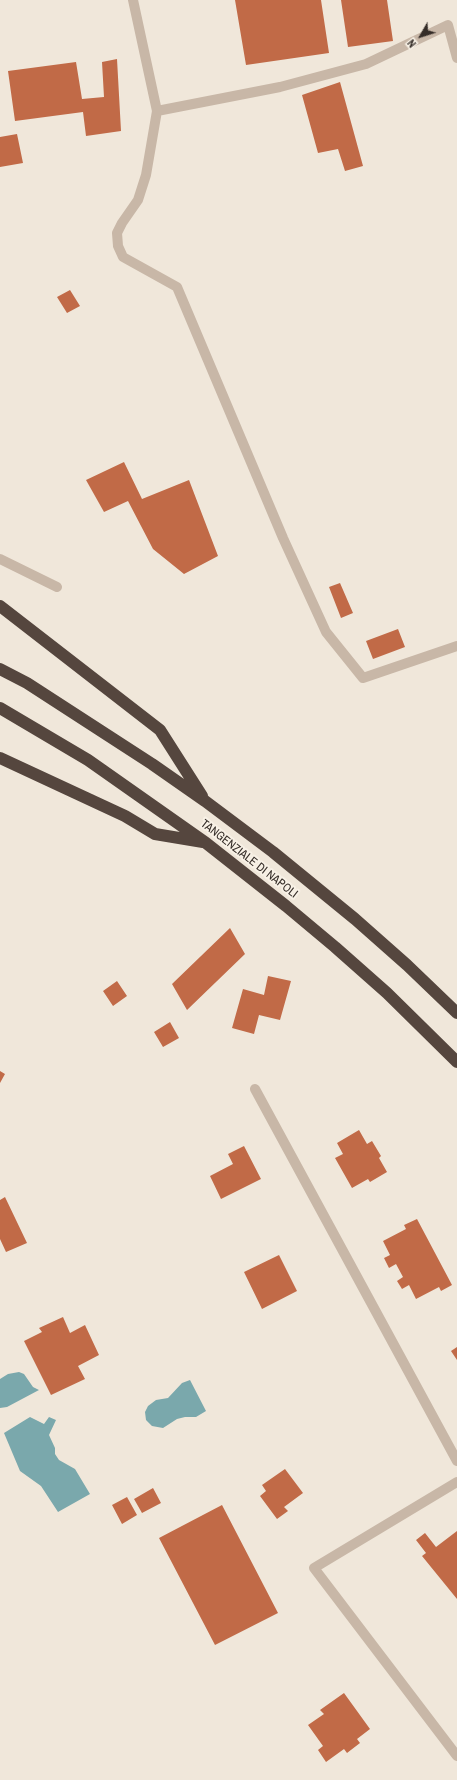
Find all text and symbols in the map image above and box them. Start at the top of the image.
north arrow [401,16,441,56]
text: N [404,37,419,50]
street label: TANGENZIALE DI NAPOLI [198,817,300,901]

